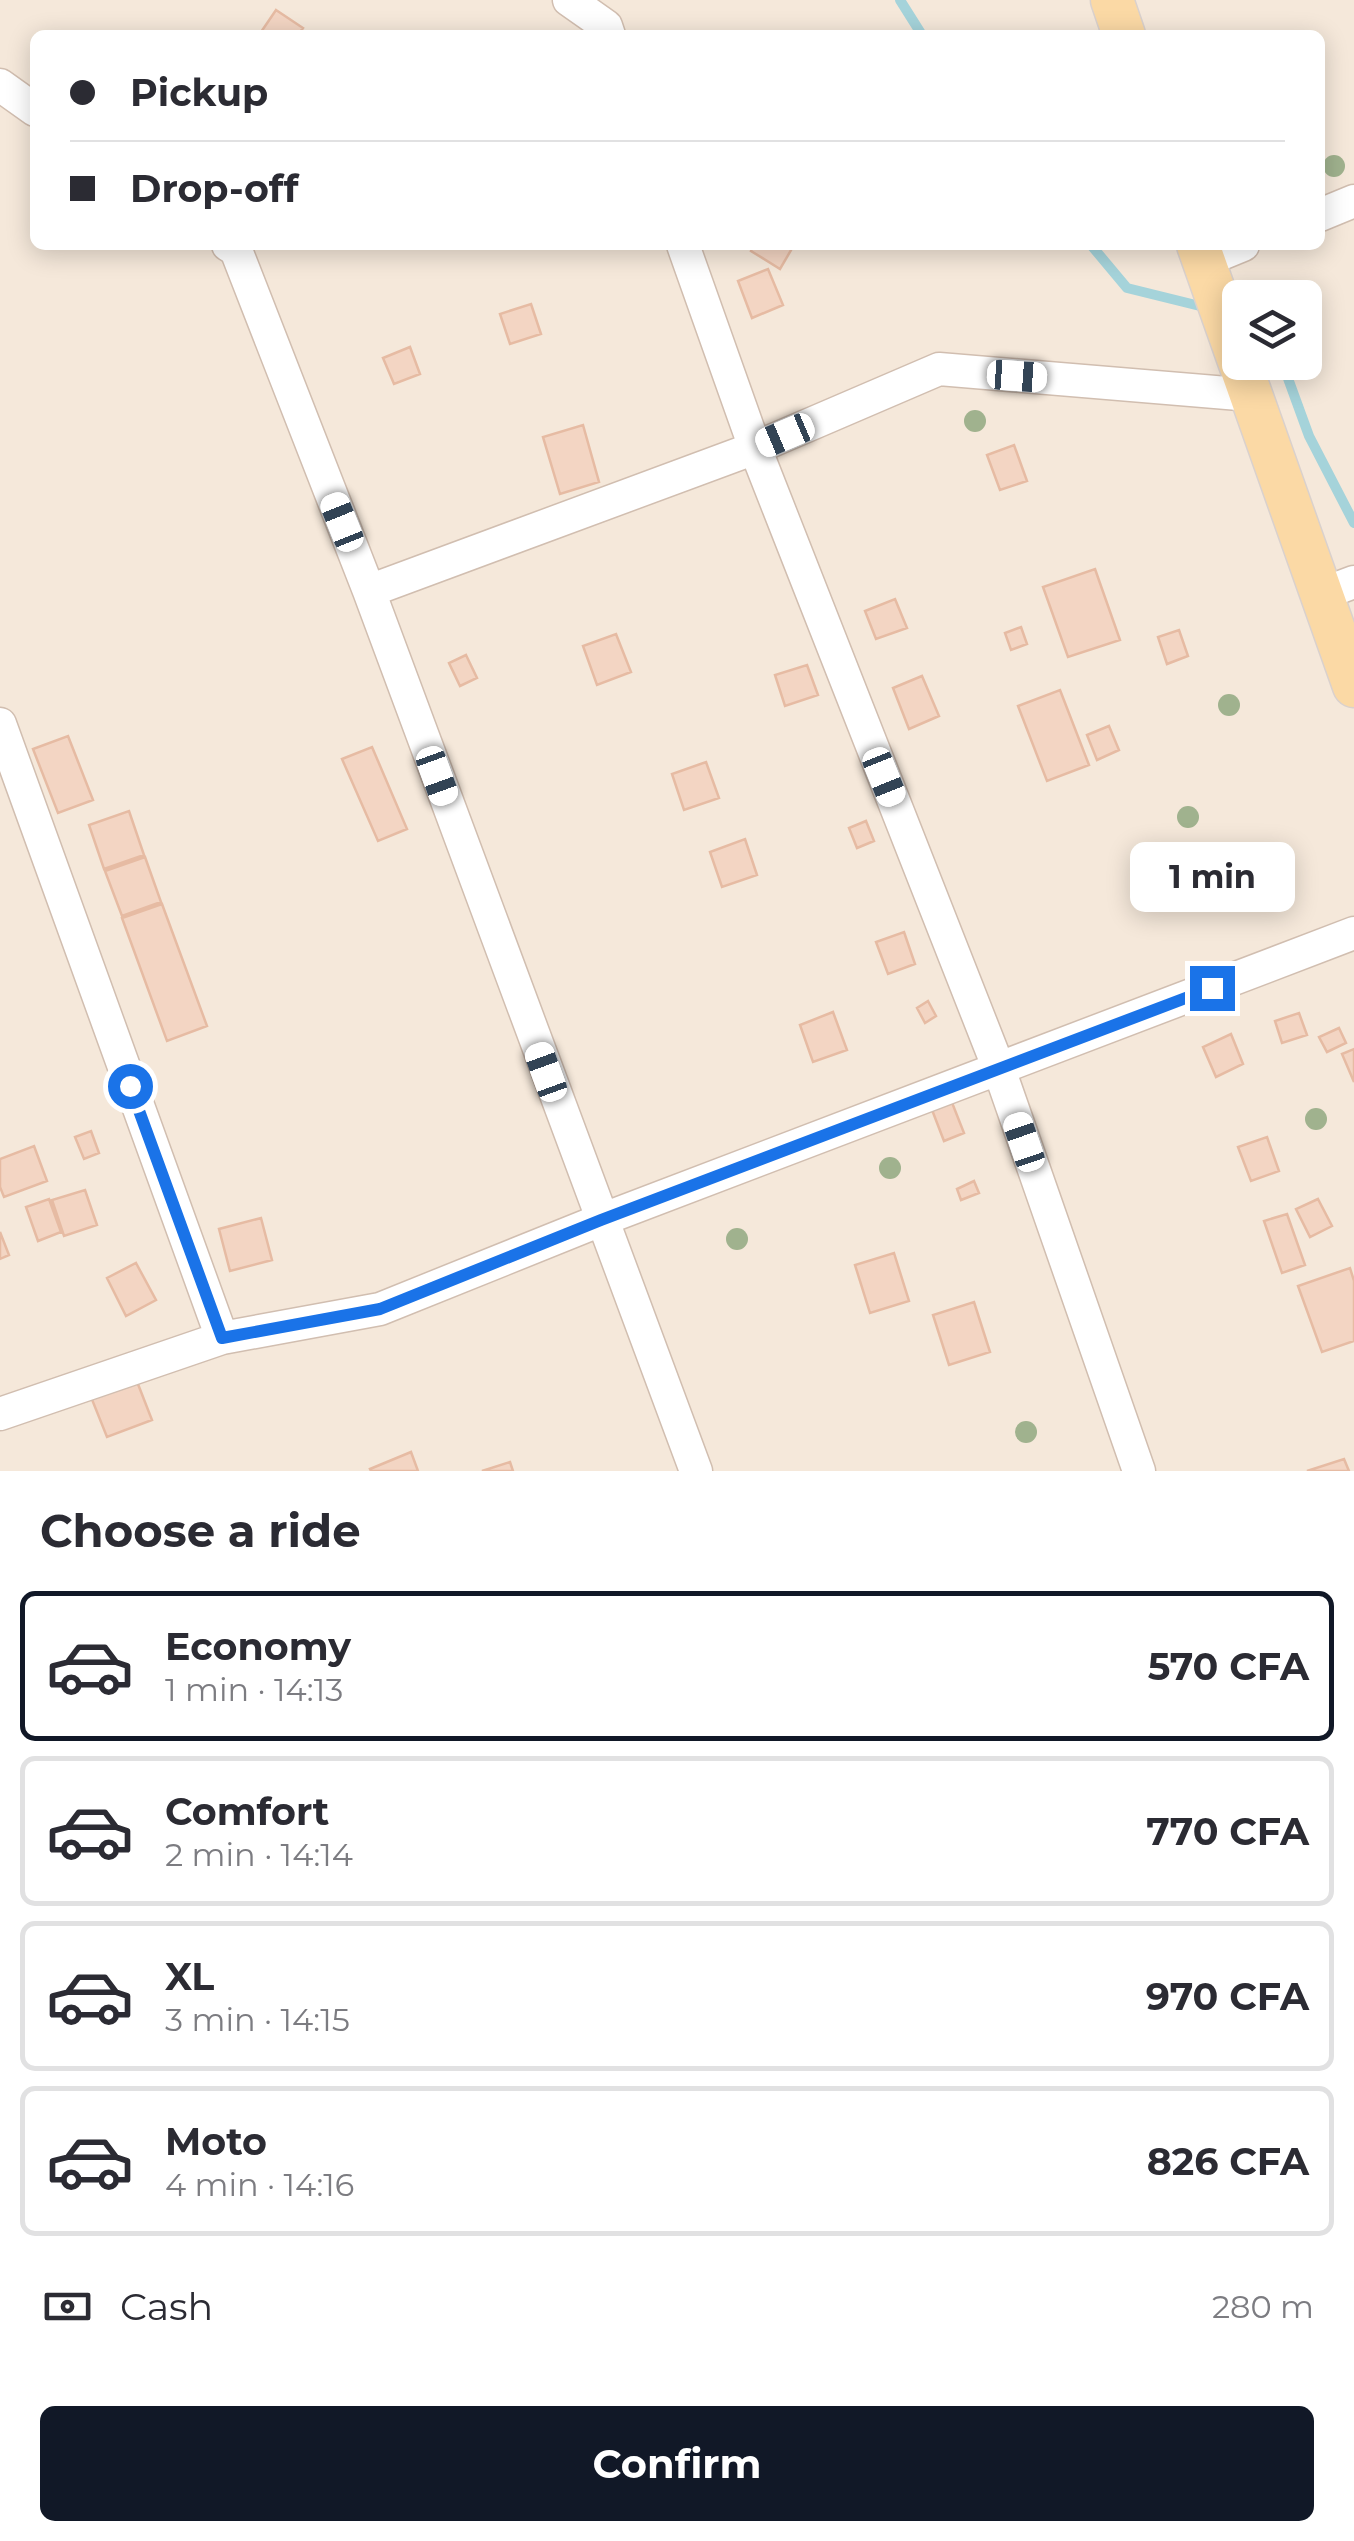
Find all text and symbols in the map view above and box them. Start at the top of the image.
text: Pickup [130,69,268,116]
text: Drop-off [130,165,299,212]
map controls [1222,280,1322,380]
button: layers [1222,280,1322,380]
car [986,359,1048,393]
car [752,409,818,461]
car [317,489,367,555]
car [413,743,461,809]
car [859,744,909,810]
callout: 1 min [1130,843,1294,913]
text: 1 min [1169,857,1256,896]
route end [1190,966,1235,1011]
car [522,1039,570,1105]
route start [108,1064,153,1109]
car [1000,1109,1048,1175]
text: Choose a ride [40,1503,361,1558]
icon: car [45,1621,135,1711]
text: Economy [165,1623,351,1670]
text: 570 CFA [1148,1643,1309,1690]
text: 1 min · 14:13 [165,1670,343,1709]
icon: car [45,1786,135,1876]
text: Comfort [165,1788,329,1835]
text: 770 CFA [1146,1808,1309,1855]
text: 2 min · 14:14 [165,1835,353,1874]
icon: car [45,1951,135,2041]
text: XL [165,1953,214,2000]
text: 970 CFA [1146,1973,1309,2020]
text: 3 min · 14:15 [165,2000,350,2039]
icon: car [45,2116,135,2206]
text: Moto [165,2118,267,2165]
text: 826 CFA [1147,2138,1309,2185]
text: 4 min · 14:16 [165,2165,354,2204]
icon: cash [40,2279,95,2334]
text: Cash [120,2283,213,2330]
text: 280 m [1212,2287,1314,2326]
button: Confirm [40,2406,1314,2521]

